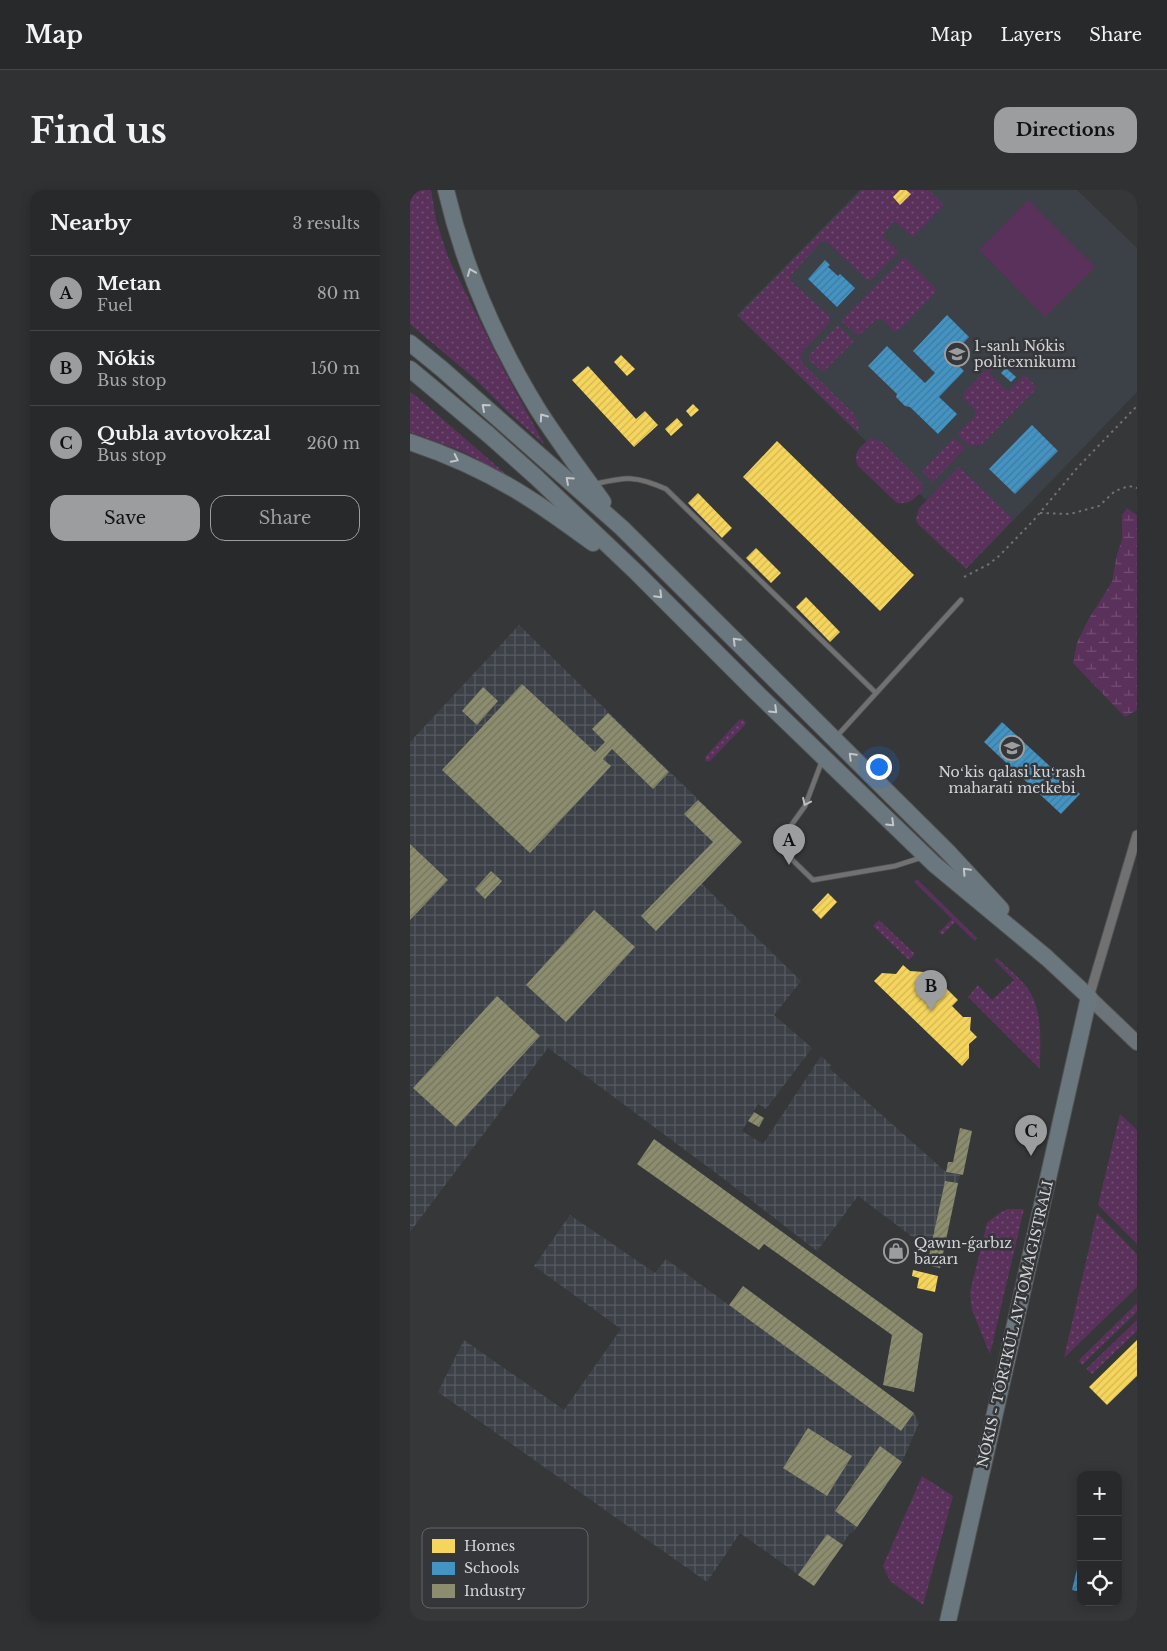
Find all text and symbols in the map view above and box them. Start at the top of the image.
text: Map [25,20,83,49]
text: Map [931,24,972,46]
text: Layers [1000,24,1061,46]
text: Share [1089,24,1142,46]
button: Directions [994,107,1137,153]
text: Find us [30,109,167,152]
text: Nearby [50,210,131,236]
text: 3 results [292,213,360,233]
one-way arrow [466,268,477,277]
text: Metan [97,272,161,295]
text: A [60,283,72,303]
text: 80 m [317,283,360,303]
text: Fuel [97,295,133,315]
place label: 1-sanlı Nókis politexnikumı [974,337,1076,371]
school or university icon: 1-sanlı Nókis politexnikumı [944,341,970,367]
text: Nókis [97,347,155,370]
text: B [60,358,72,378]
text: 150 m [311,358,360,378]
text: Bus stop [97,370,166,390]
one-way arrow [482,404,491,412]
one-way arrow [540,413,549,423]
text: Qubla avtovokzal [97,422,271,445]
text: C [59,433,73,453]
text: 260 m [307,433,360,453]
text: Bus stop [97,445,166,465]
one-way arrow [450,453,459,463]
one-way arrow [565,477,574,486]
button: Save [50,495,200,541]
button: Share [210,495,360,541]
one-way arrow [653,590,662,599]
one-way arrow [733,638,742,647]
one-way arrow [769,704,778,713]
school or university icon: Noʻkis qalasi kuʻrash maharati metkebi [999,735,1025,761]
one-way arrow [848,753,857,762]
your location [866,754,892,780]
place label: Noʻkis qalasi kuʻrash maharati metkebi [938,763,1086,797]
one-way arrow [801,797,812,806]
one-way arrow [886,817,895,826]
pin: A [773,824,805,865]
one-way arrow [963,868,972,877]
pin: B [915,970,947,1011]
pin: C [1015,1115,1047,1156]
street label: NÓKIS - TÓRTKÚL AVTOMAGISTRALI [972,1178,1057,1469]
place label: Qawın-ǵarbız bazarı [913,1234,1012,1268]
shop icon: Qawın-ǵarbız bazarı [883,1238,909,1264]
map controls [1077,1471,1122,1606]
button: + [1077,1471,1122,1516]
button: − [1077,1516,1122,1561]
legend [422,1528,588,1608]
text: Homes [464,1537,515,1555]
text: Schools [464,1559,519,1577]
button: locate [1077,1561,1122,1606]
text: Industry [464,1582,526,1600]

